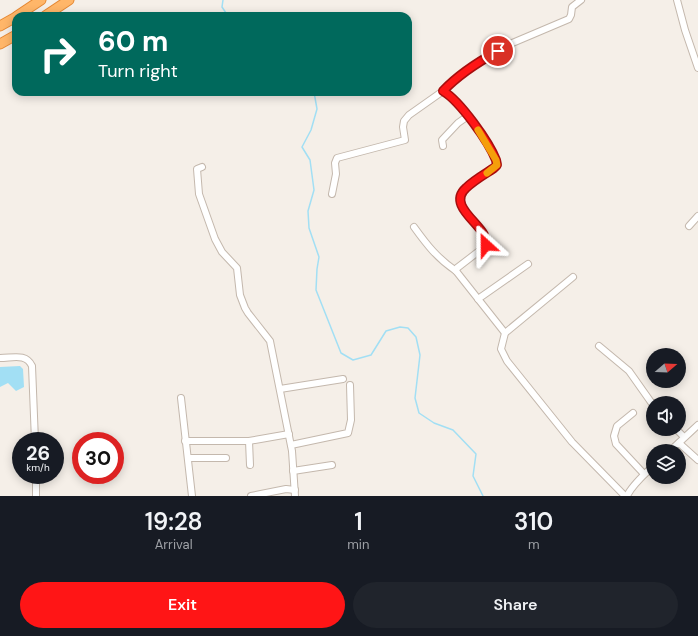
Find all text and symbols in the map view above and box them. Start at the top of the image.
text: 60 m [98,23,168,60]
icon: right [32,28,84,80]
pin [481,34,515,68]
icon: arrive [487,40,509,62]
text: Turn right [98,59,178,83]
position arrow [465,224,507,266]
north arrow [646,348,686,388]
map controls [646,348,686,484]
button: sound [646,396,686,436]
speed limit sign: 30 [72,432,124,484]
text: 26 [26,440,50,466]
button: layers [646,444,686,484]
text: km/h [26,461,50,474]
text: 19:28 [145,506,203,537]
text: 1 [354,506,363,537]
text: 310 [514,506,553,537]
text: Arrival [155,536,193,553]
text: min [347,536,369,553]
text: m [528,536,540,553]
button: Exit [20,582,345,628]
button: Share [353,582,678,628]

